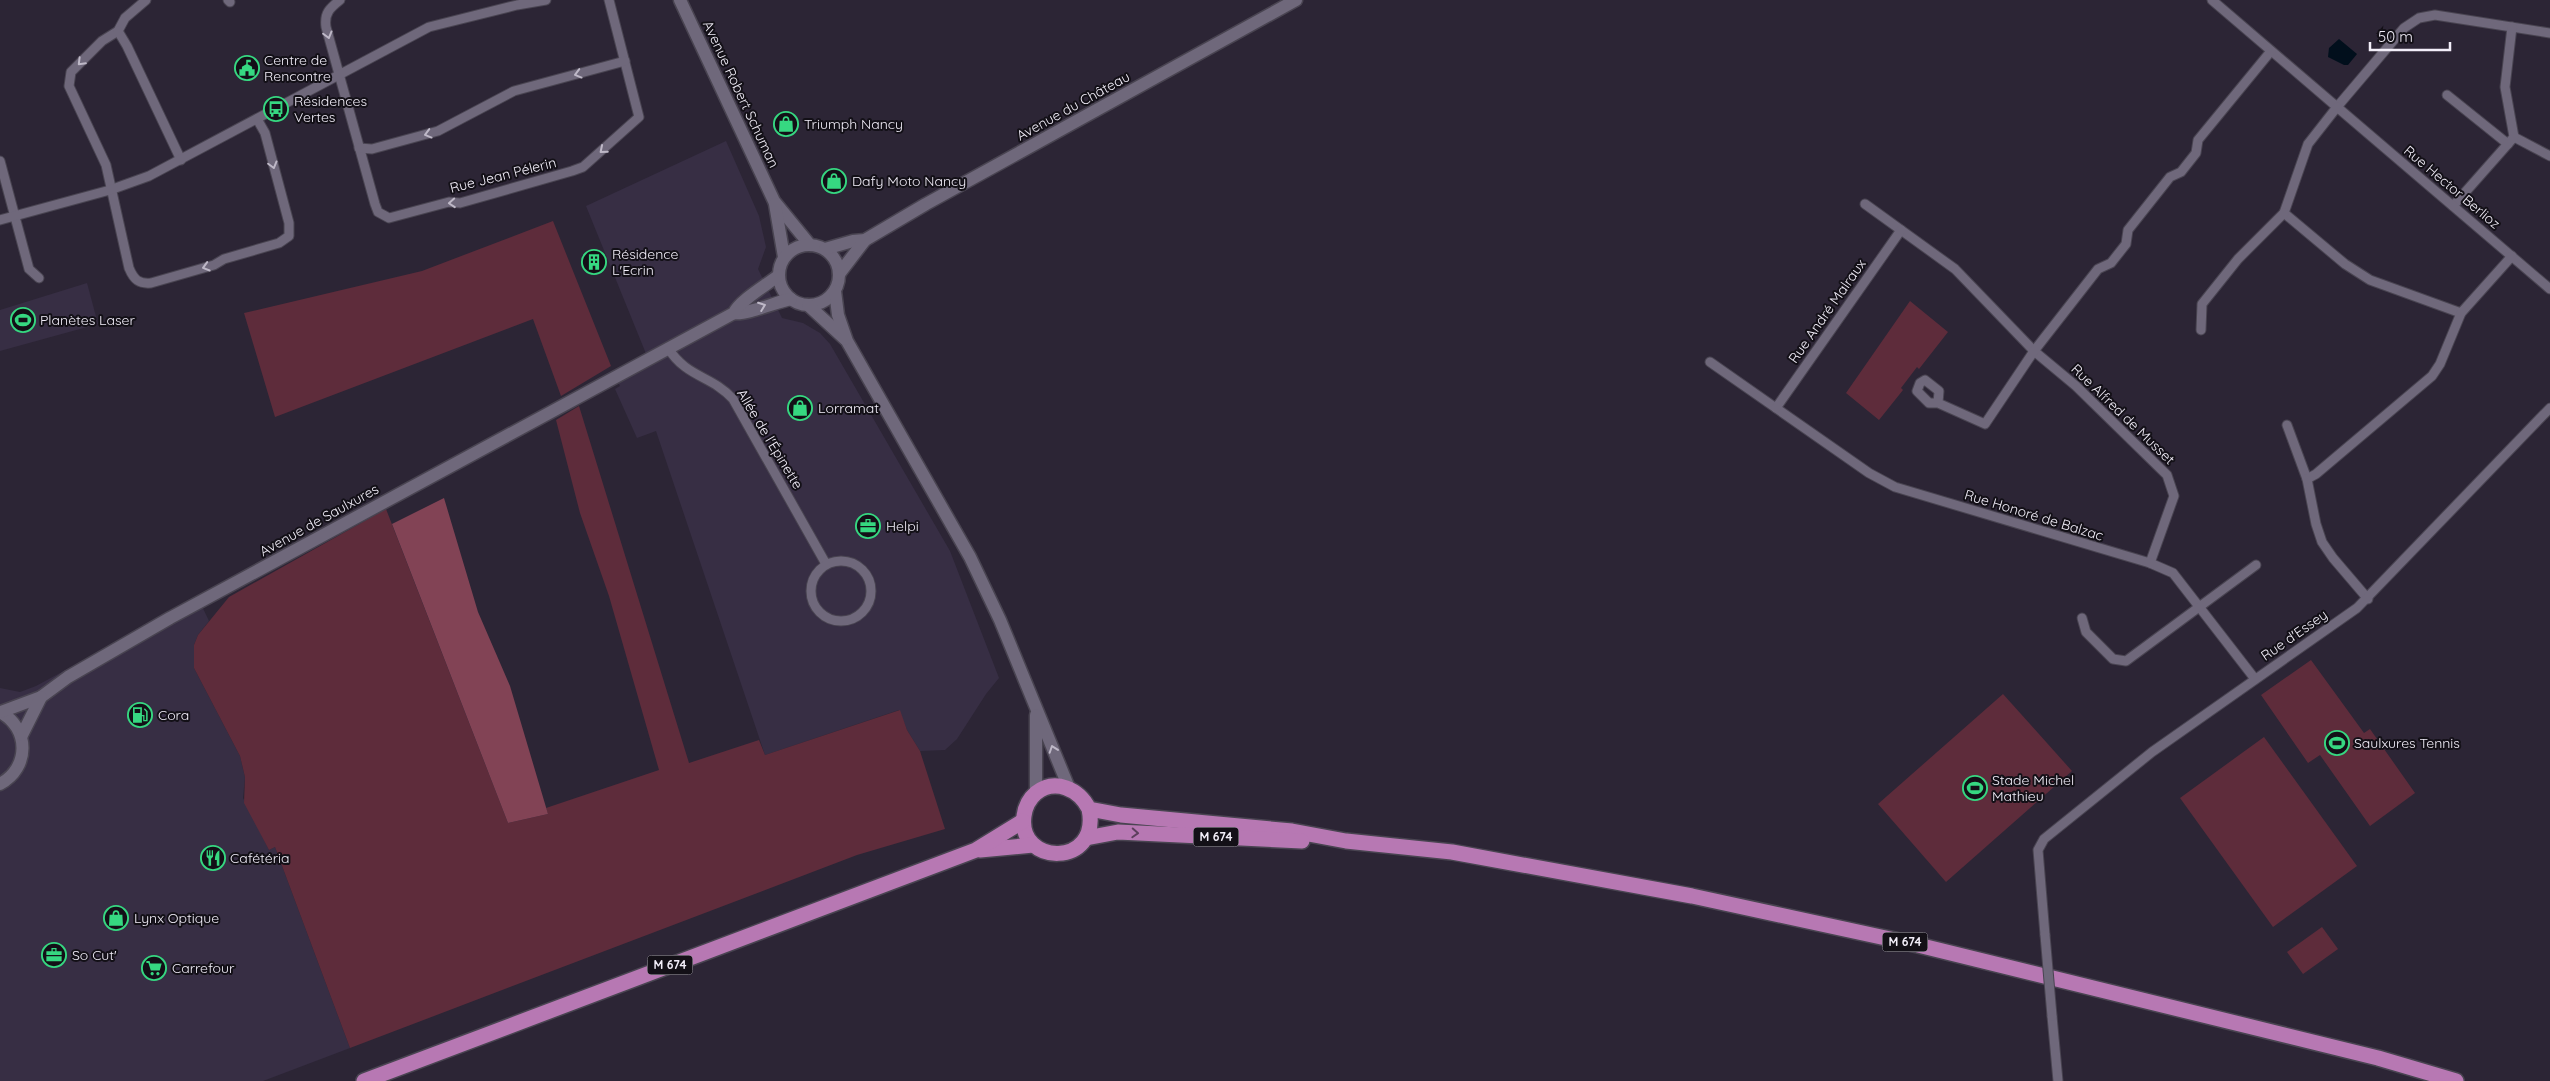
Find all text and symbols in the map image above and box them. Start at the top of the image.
street label: Avenue Robert Schuman [699,18,783,170]
scale bar [2370,20,2450,52]
text: 50 m [2378,27,2413,46]
one-way arrow [322,30,333,39]
place label: Centre de Rencontre [264,51,331,85]
public building icon: Centre de Rencontre [234,55,260,81]
one-way arrow [78,56,87,65]
street label: Avenue du Château [1013,67,1133,145]
one-way arrow [573,68,582,79]
place label: Résidences Vertes [294,92,367,126]
bus stop icon: Résidences Vertes [263,96,289,122]
shop icon: Triumph Nancy [773,111,799,137]
place label: Triumph Nancy [804,115,903,133]
one-way arrow [423,128,432,139]
street label: Rue Hector Berlioz [2400,141,2504,233]
one-way arrow [599,144,608,153]
street label: Rue Jean Pélerin [448,153,558,197]
one-way arrow [268,160,278,168]
shop icon: Dafy Moto Nancy [821,168,847,194]
place label: Dafy Moto Nancy [852,172,966,190]
one-way arrow [448,197,456,208]
place label: Résidence L'Ecrin [612,245,679,279]
building icon: Résidence L'Ecrin [581,249,607,275]
street label: Rue André Malraux [1784,255,1870,367]
one-way arrow [201,261,210,272]
one-way arrow [758,302,766,312]
sports icon: Planètes Laser [10,307,36,333]
place label: Planètes Laser [40,311,135,329]
street label: Rue Alfred de Musset [2067,360,2179,468]
street label: Allée de l'Épinette [733,386,807,493]
shop icon: Lorramat [787,395,813,421]
place label: Lorramat [818,399,879,417]
street label: Avenue de Saulxures [256,480,382,560]
street label: Rue Honoré de Balzac [1962,485,2106,545]
office icon: Helpi [855,513,881,539]
place label: Helpi [886,517,919,535]
street label: Rue d'Essey [2257,606,2331,664]
fuel station icon: Cora [127,702,153,728]
place label: Cora [158,706,189,724]
sports icon: Saulxures Tennis [2324,730,2350,756]
place label: Saulxures Tennis [2354,734,2460,752]
one-way arrow [1049,745,1059,754]
place label: Stade Michel Mathieu [1992,771,2074,805]
sports icon: Stade Michel Mathieu [1962,775,1988,801]
one-way arrow [1131,827,1139,838]
road number: M 674 [1194,828,1238,846]
restaurant icon: Cafétéria [200,845,226,871]
place label: Cafétéria [230,849,290,867]
shop icon: Lynx Optique [103,905,129,931]
place label: Lynx Optique [134,909,219,927]
road number: M 674 [1882,932,1928,952]
office icon: So Cut' [41,942,67,968]
place label: So Cut' [72,946,117,964]
supermarket icon: Carrefour [141,955,167,981]
road number: M 674 [648,956,692,974]
place label: Carrefour [172,959,235,977]

